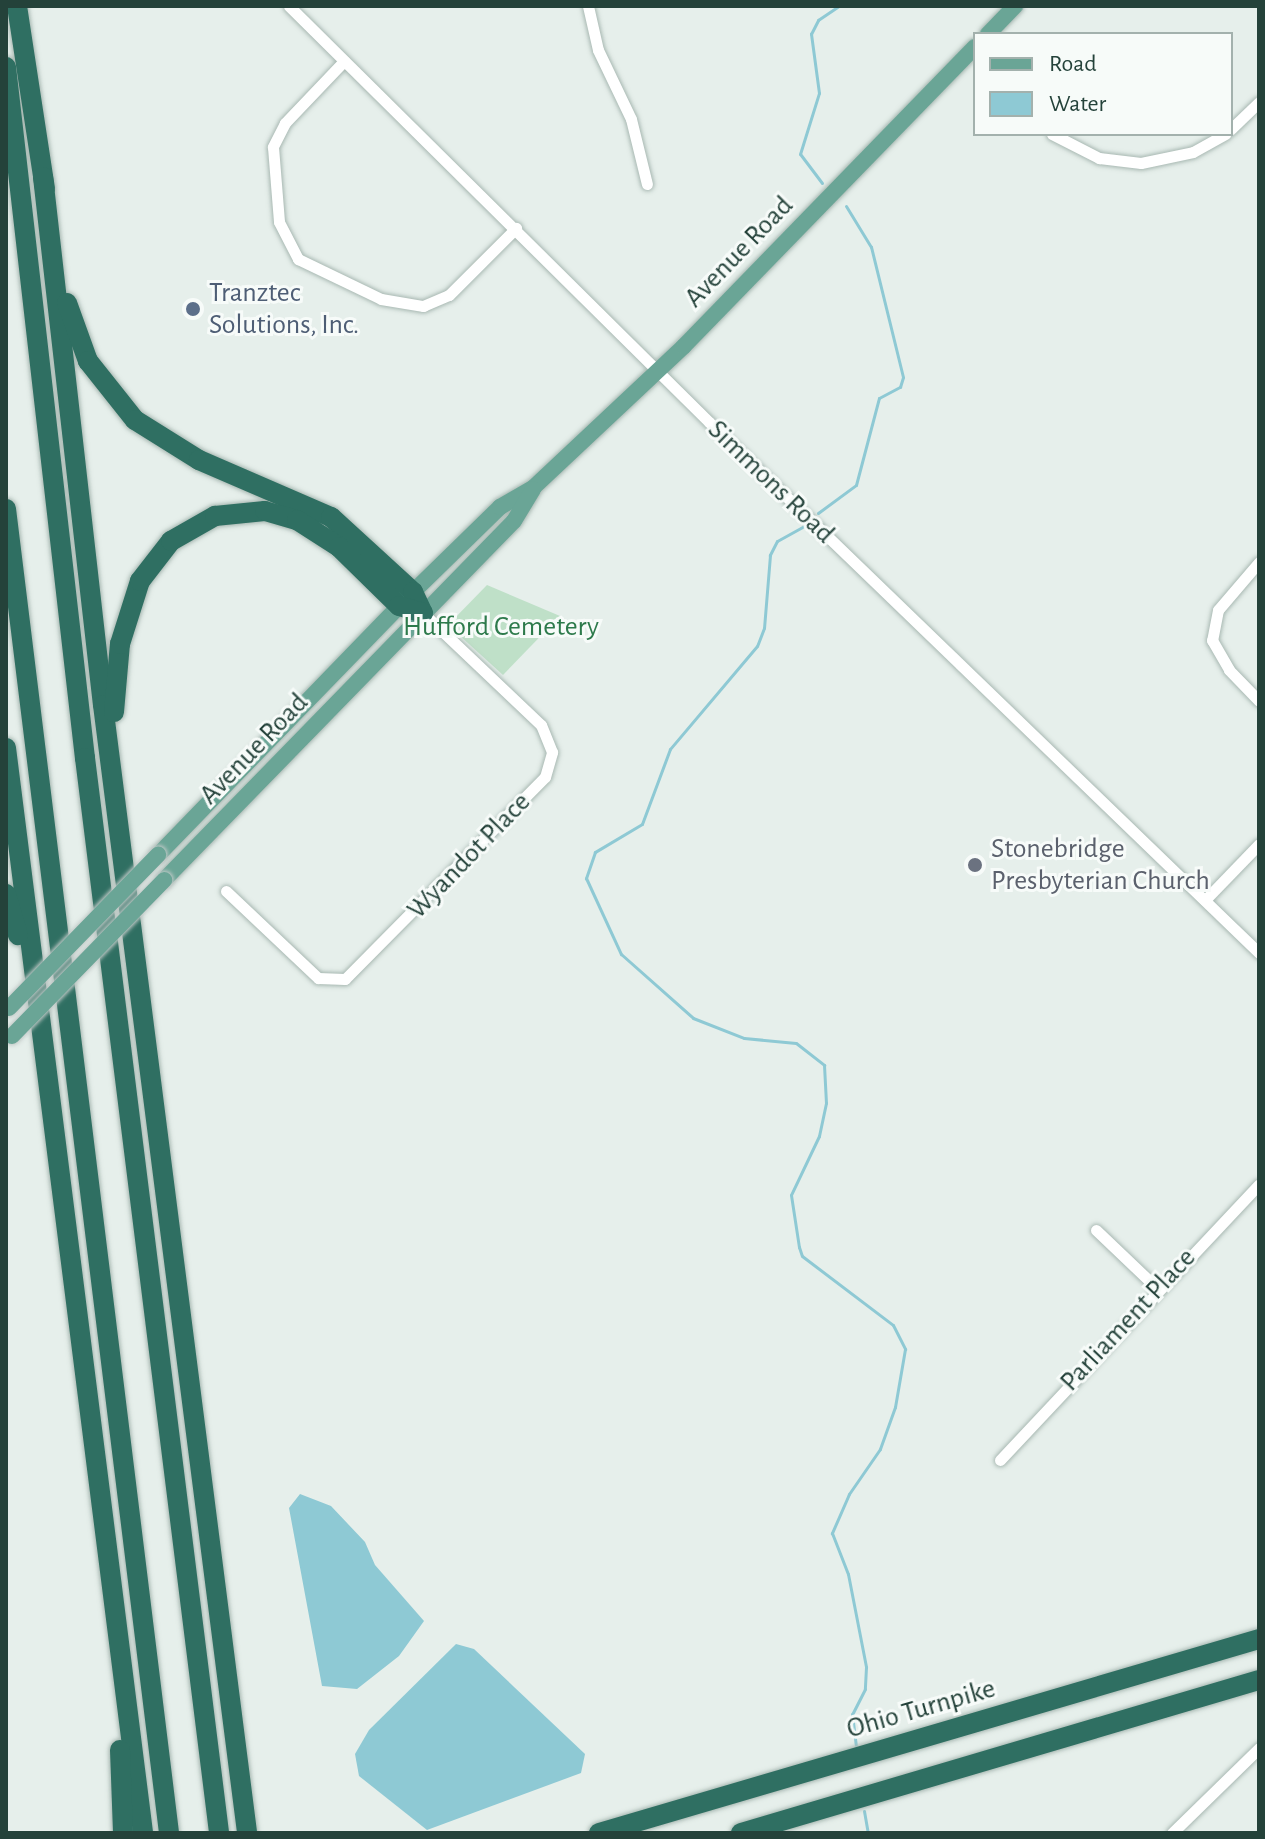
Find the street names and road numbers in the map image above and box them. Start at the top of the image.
street label: Avenue Road [678,189,800,315]
street label: Simmons Road [701,413,841,551]
street label: Avenue Road [193,686,315,812]
street label: Wyandot Place [400,786,538,926]
street label: Parliament Place [1053,1242,1203,1398]
street label: Ohio Turnpike [843,1672,999,1746]

